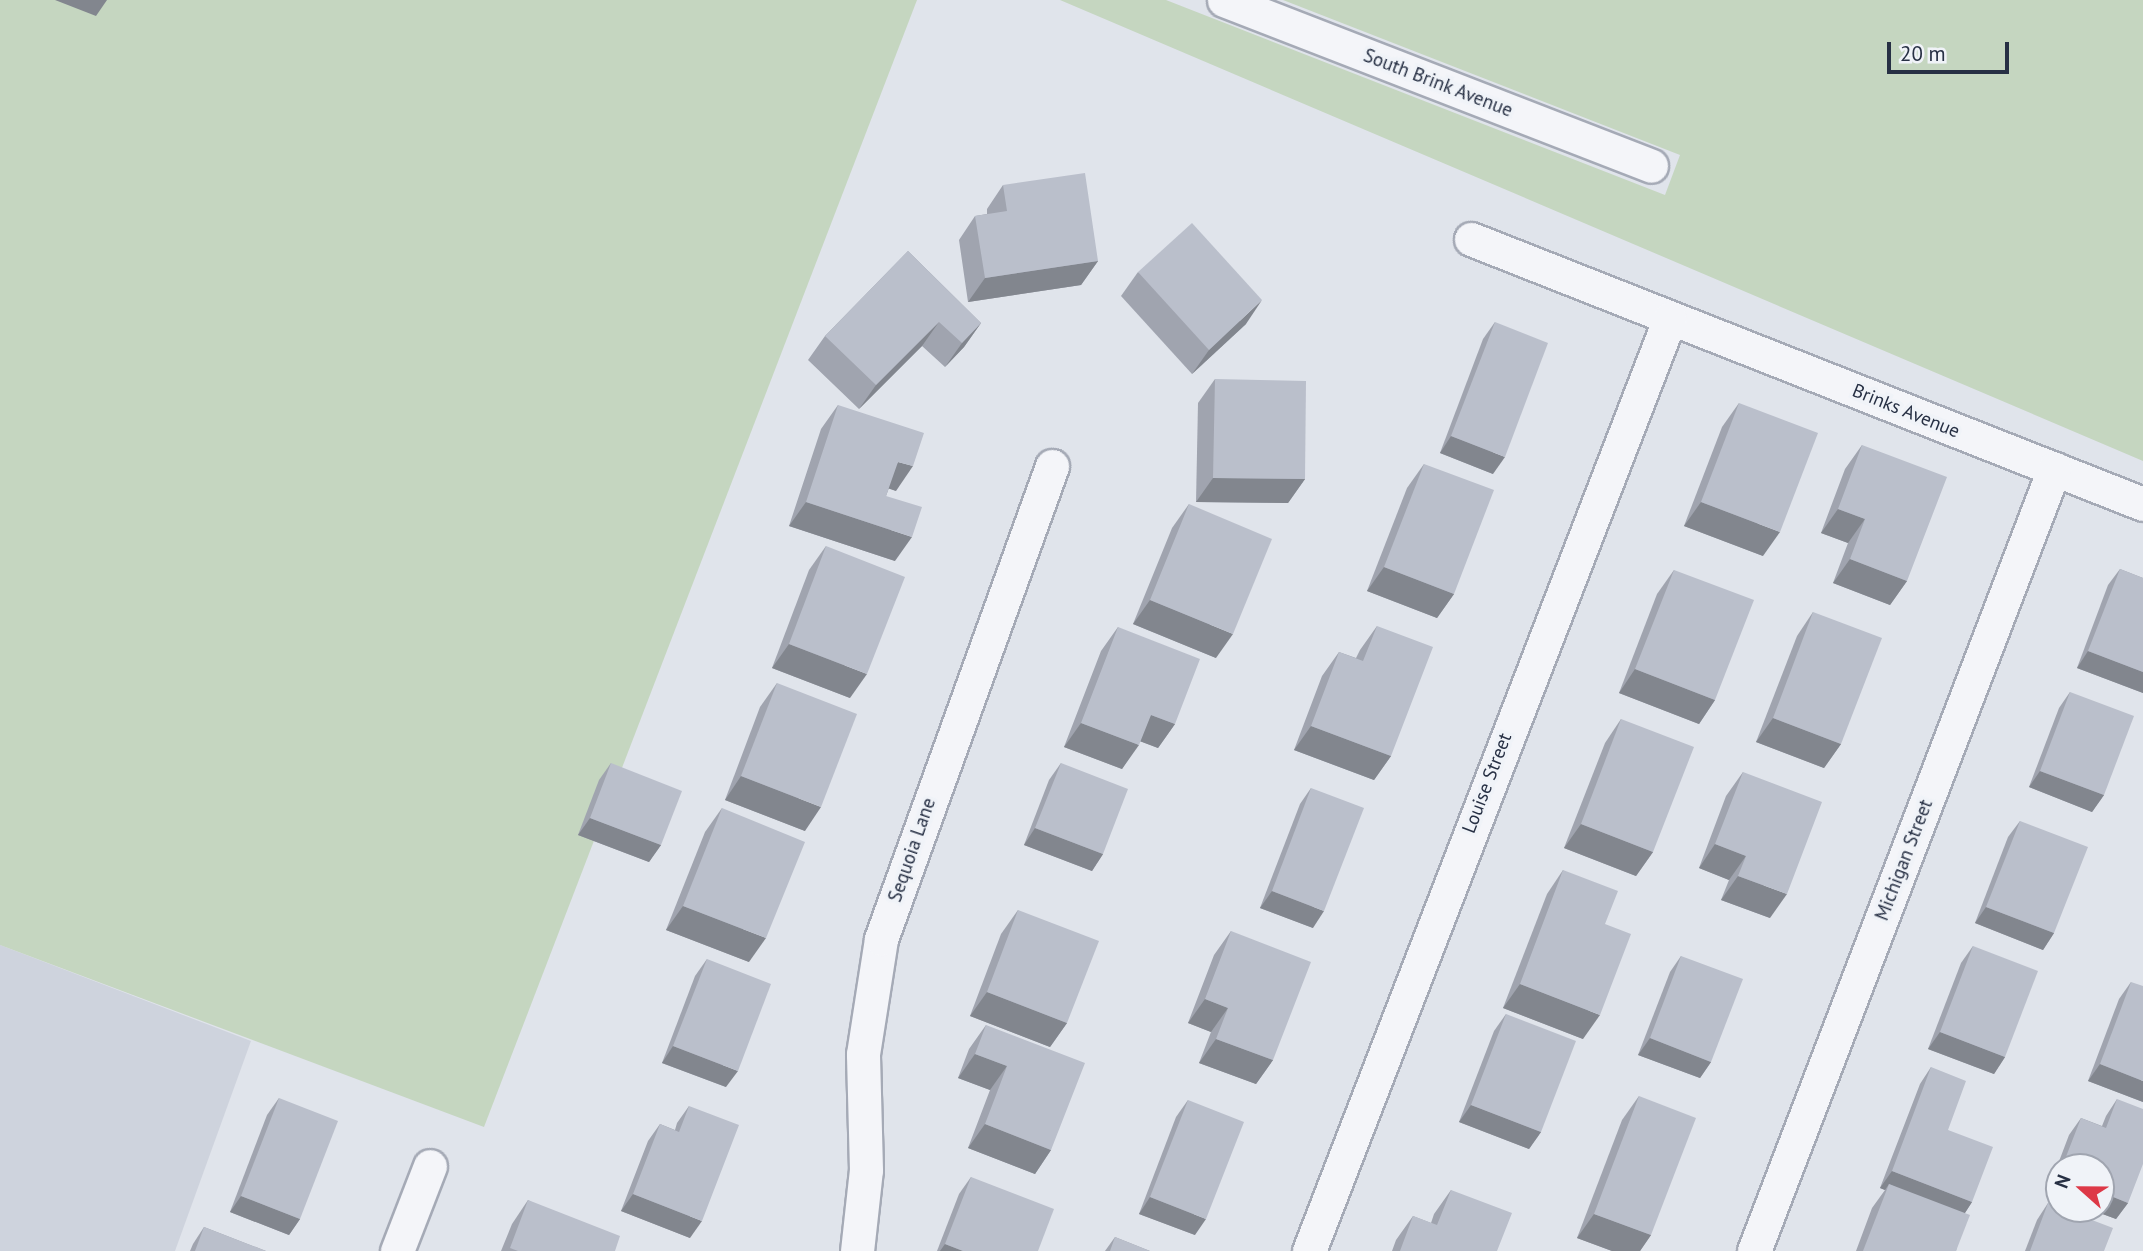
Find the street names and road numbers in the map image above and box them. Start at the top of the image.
street label: South Brink Avenue [1360,44,1516,122]
street label: Brinks Avenue [1849,379,1963,443]
street label: Louise Street [1457,730,1517,836]
street label: Sequoia Lane [884,795,940,905]
street label: Michigan Street [1870,796,1938,924]

